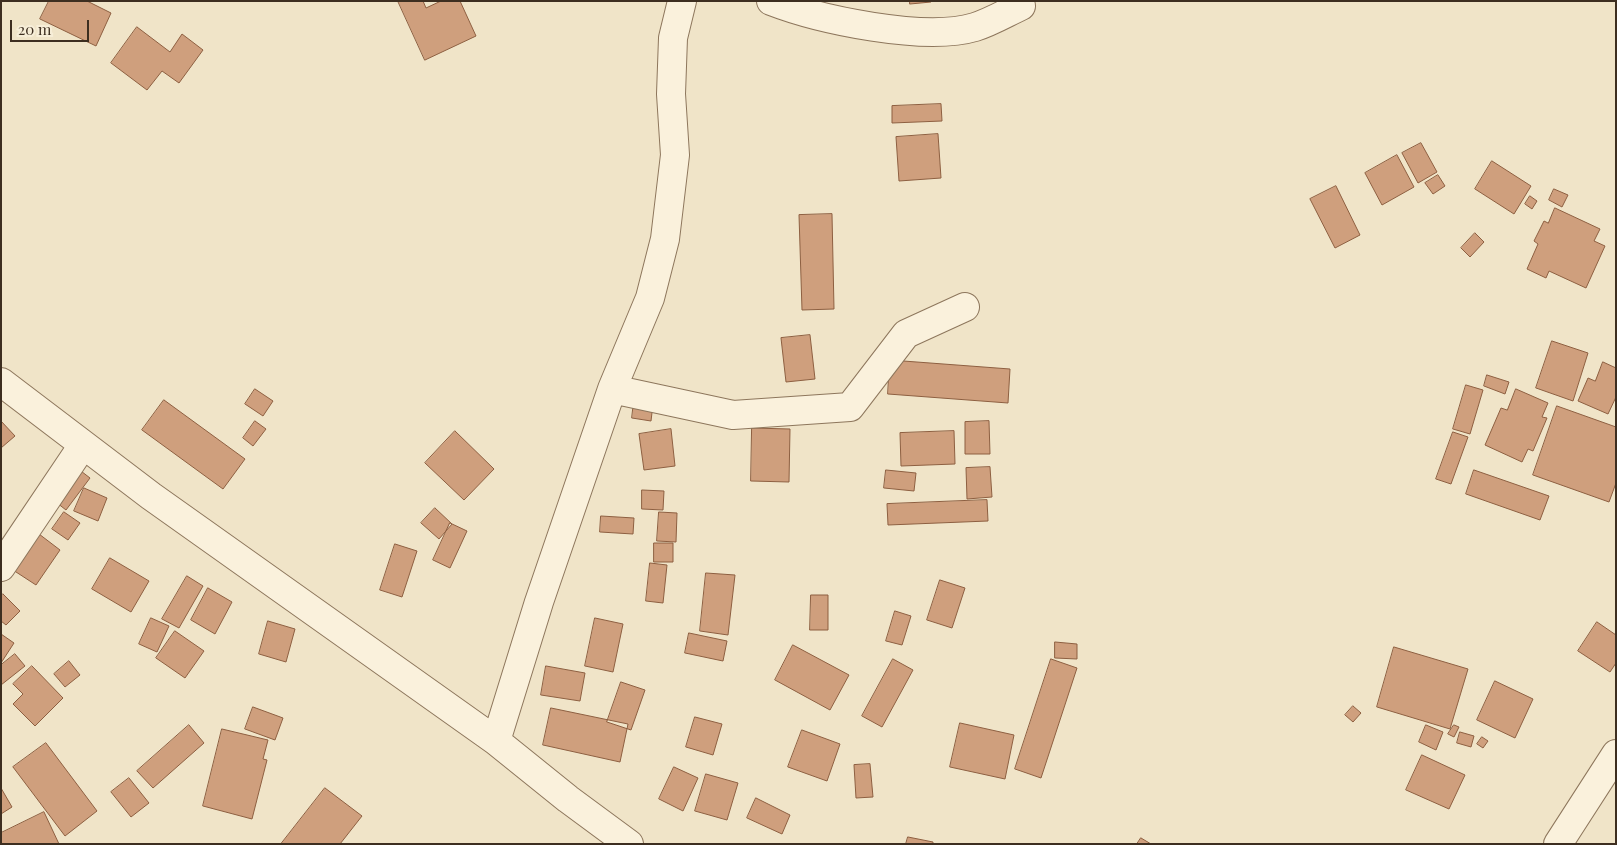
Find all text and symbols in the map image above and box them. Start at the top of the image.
scale bar [12,10,91,42]
text: 20 m [18,19,51,39]

